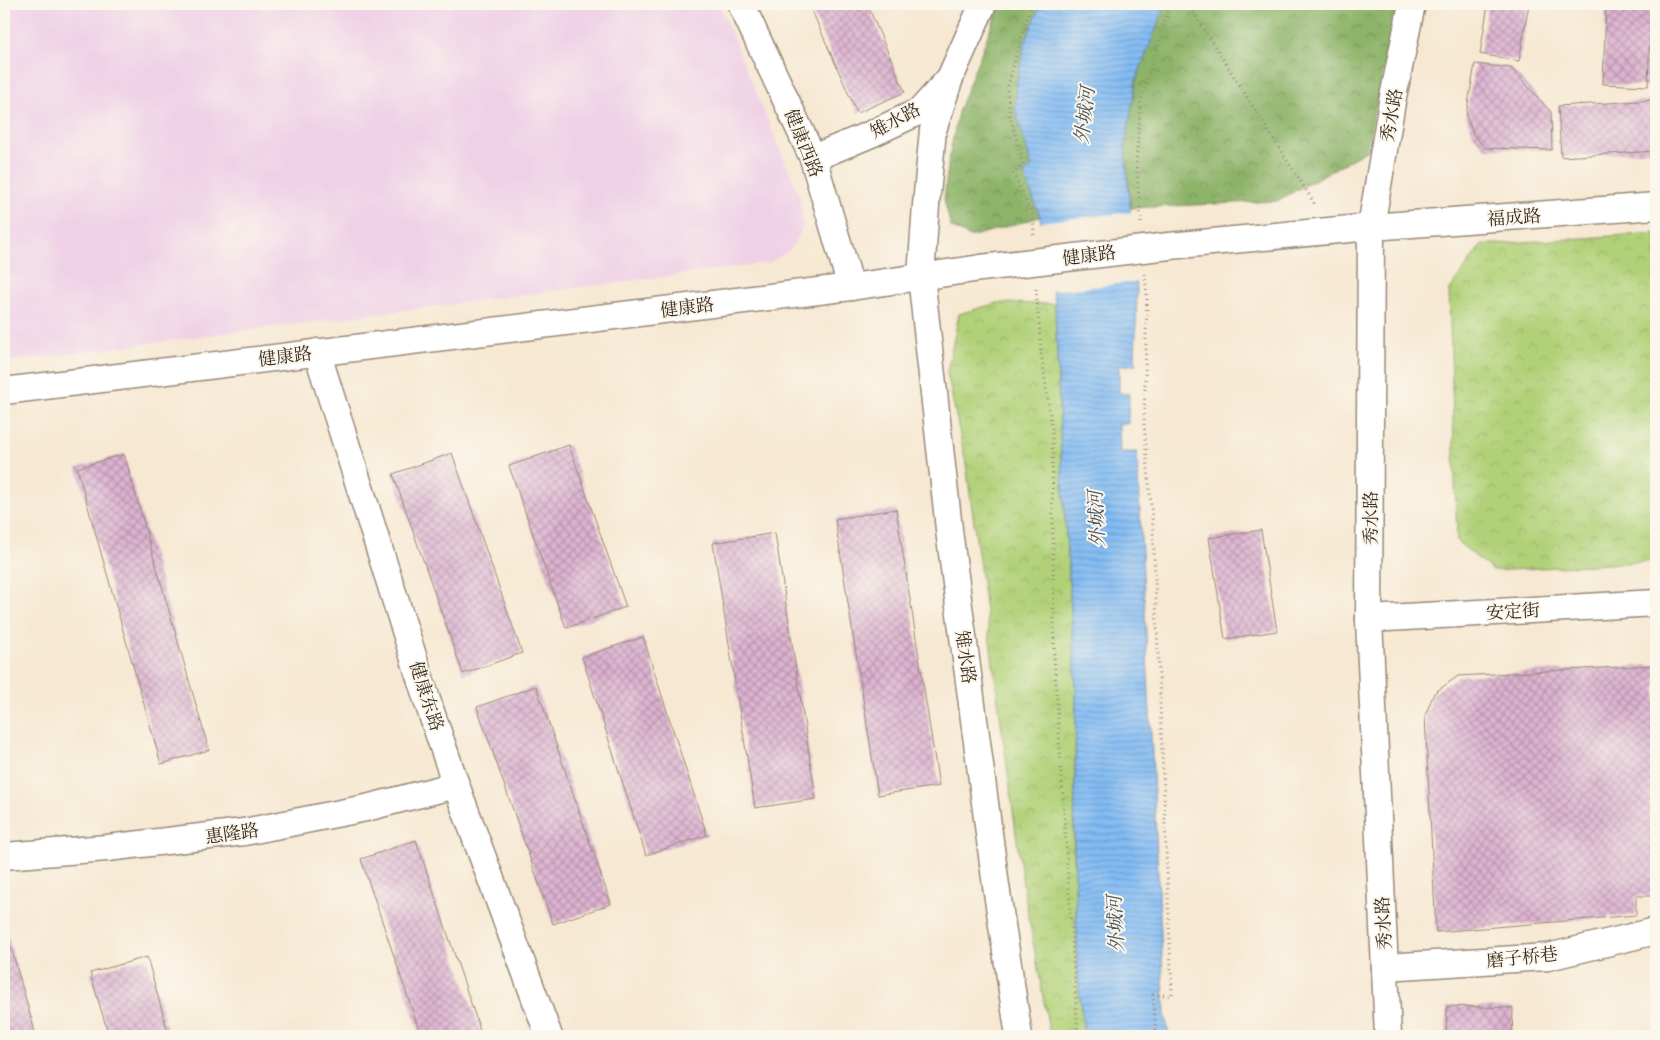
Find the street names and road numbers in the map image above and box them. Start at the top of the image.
street label: 秀水路 [1373,86,1409,144]
street label: 雉水路 [865,95,925,145]
street label: 健康西路 [778,105,830,181]
street label: 福成路 [1486,202,1542,232]
street label: 健康路 [1061,238,1117,272]
street label: 健康路 [659,290,715,324]
street label: 健康路 [257,339,313,373]
street label: 秀水路 [1357,491,1384,545]
street label: 安定街 [1485,596,1541,626]
street label: 雉水路 [949,628,983,686]
street label: 健康东路 [403,658,451,734]
street label: 惠隆路 [203,816,261,850]
street label: 秀水路 [1368,895,1398,951]
street label: 磨子桥巷 [1485,940,1559,974]

